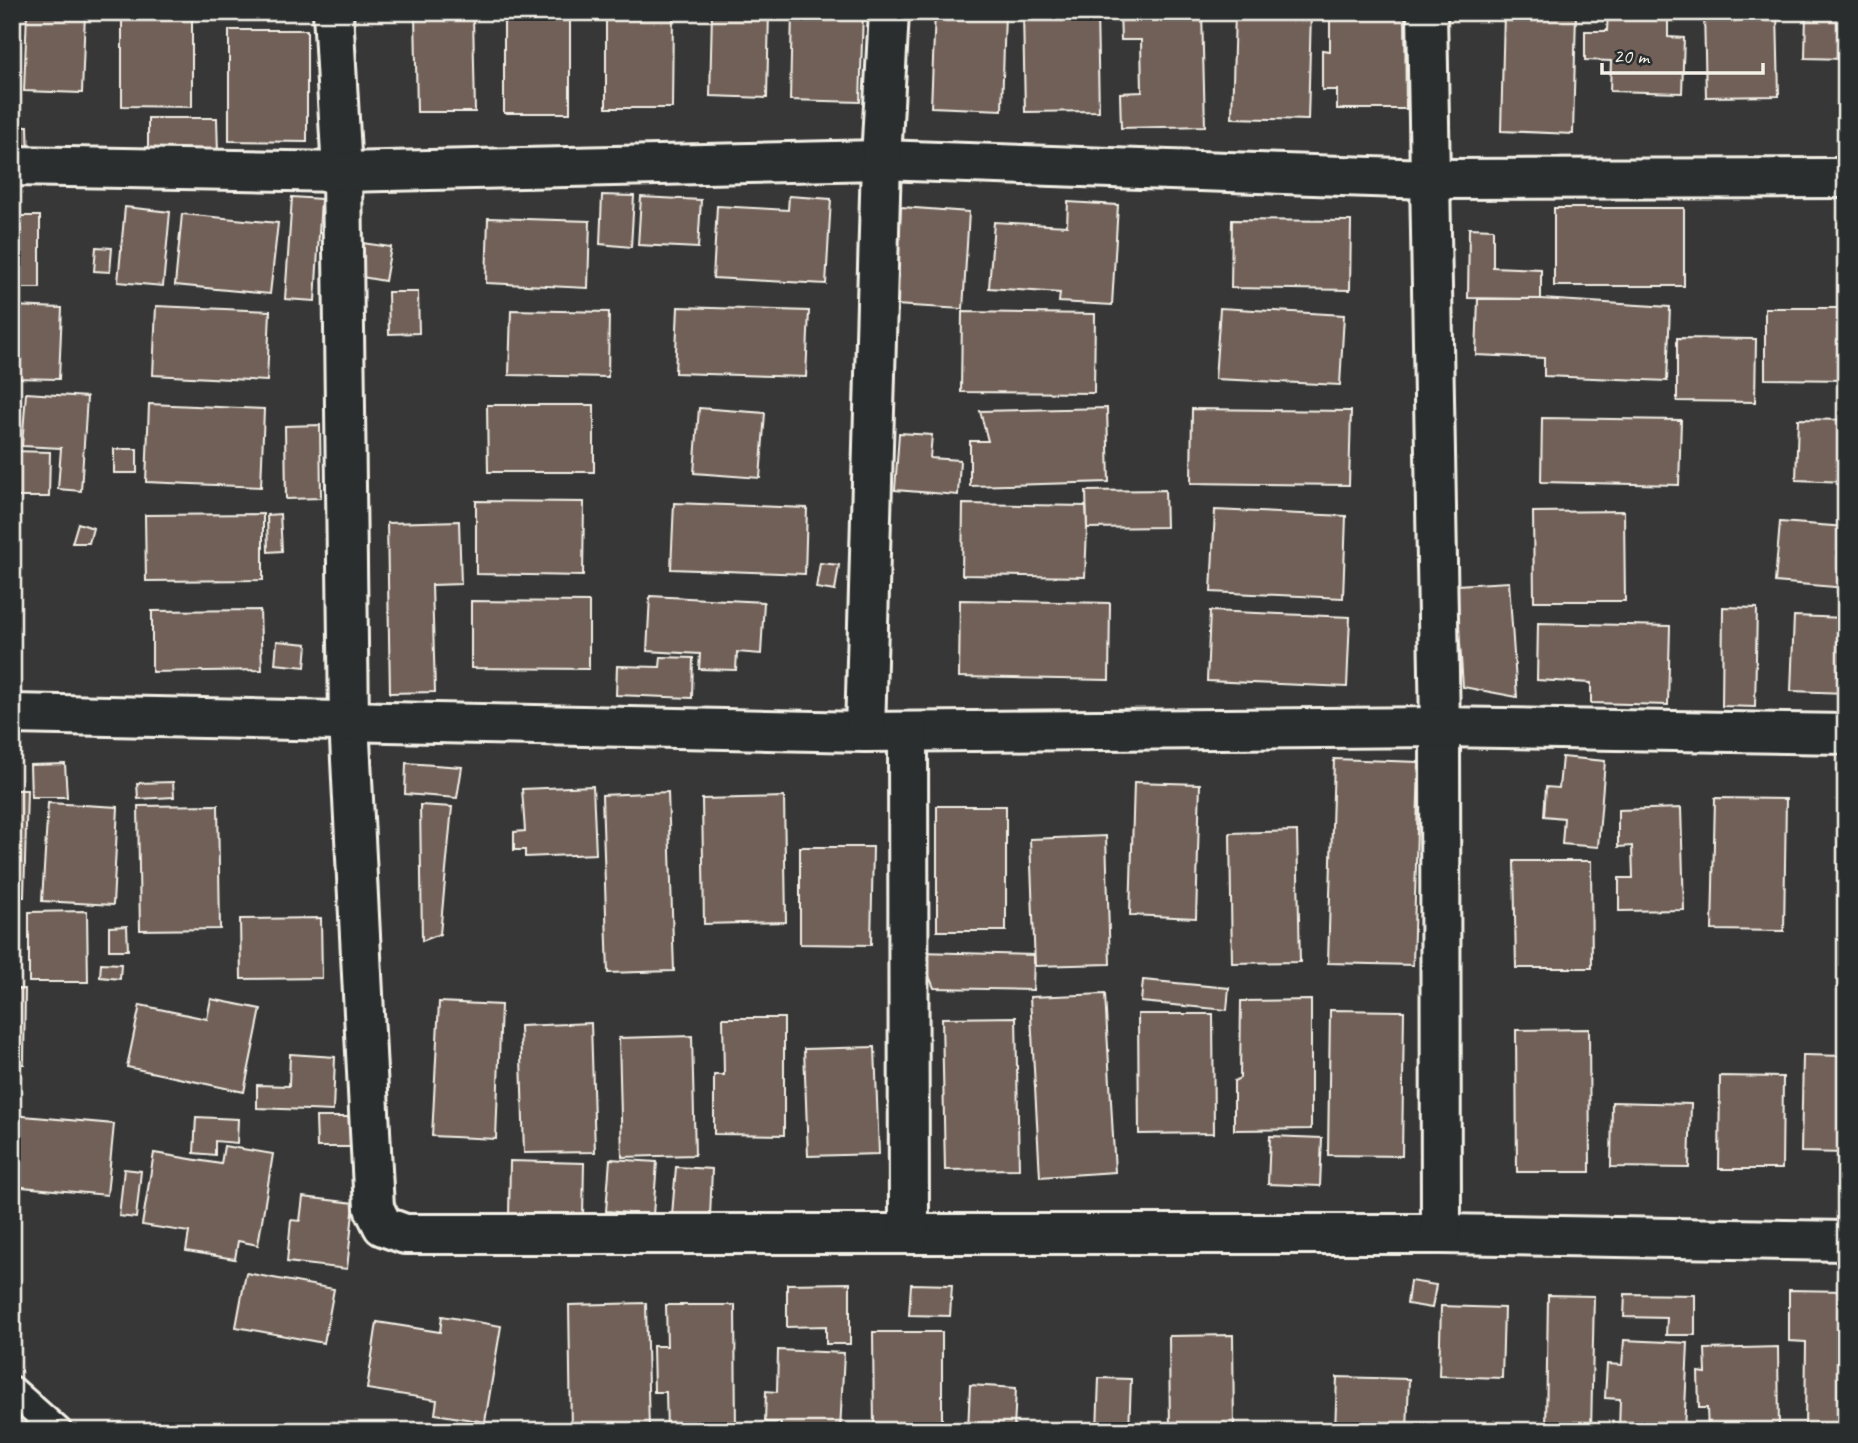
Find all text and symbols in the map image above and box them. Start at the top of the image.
scale bar [1602,32,1764,76]
text: 20 m [1613,43,1651,69]

